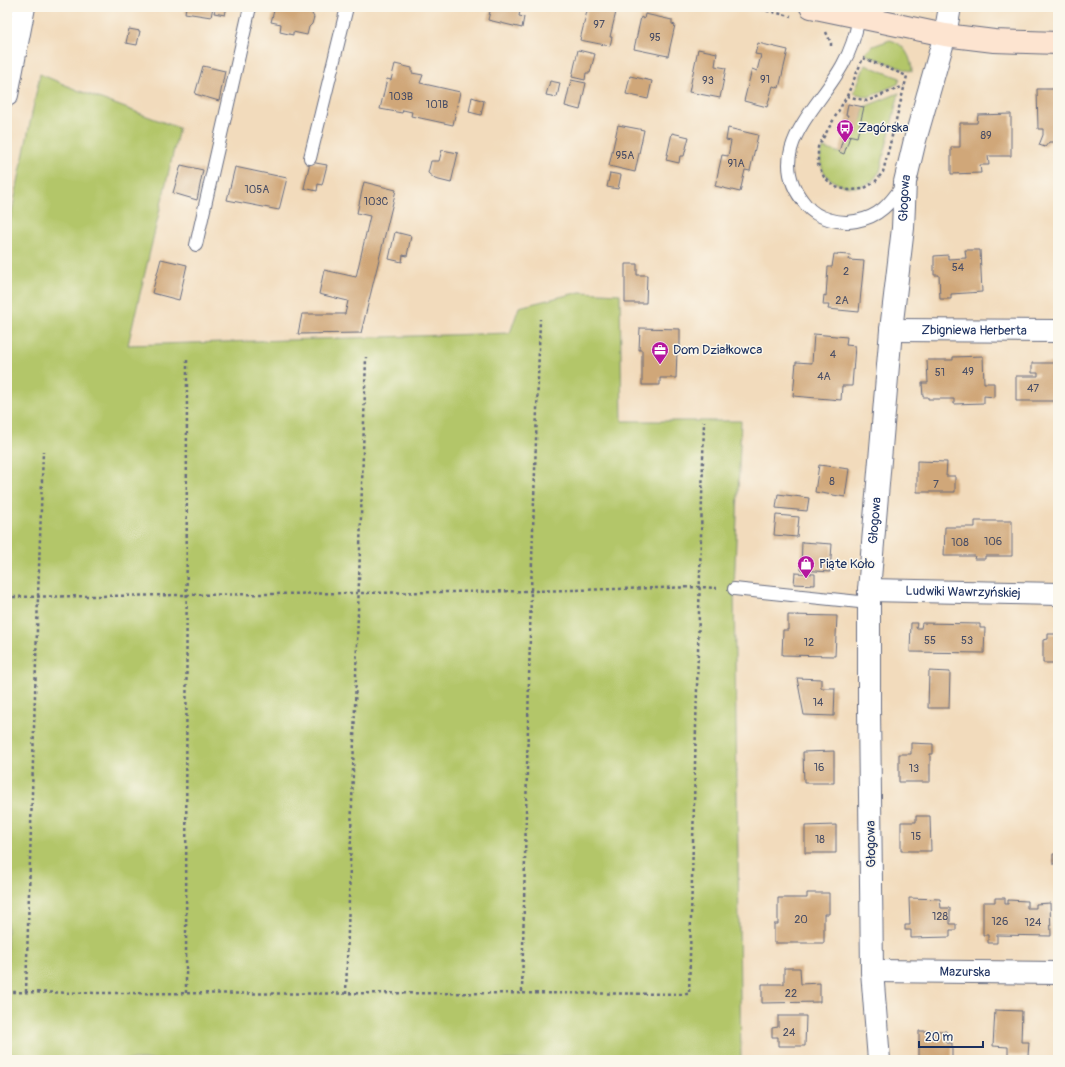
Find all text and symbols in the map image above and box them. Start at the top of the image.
house number: 97 [593,18,605,31]
house number: 95 [649,31,661,44]
house number: 91 [760,73,770,86]
house number: 93 [702,74,714,87]
house number: 103B [389,90,413,103]
house number: 101B [426,98,448,111]
bus stop icon: Zagórska [835,118,855,143]
place label: Zagórska [858,120,908,136]
house number: 89 [980,129,992,142]
house number: 95A [616,149,634,162]
house number: 91A [727,157,745,170]
street label: Głogowa [895,173,915,222]
house number: 105A [245,183,269,196]
house number: 103C [364,195,389,208]
house number: 54 [952,261,965,274]
house number: 2 [843,265,849,278]
house number: 2A [835,294,849,307]
street label: Zbigniewa Herberta [921,322,1027,339]
office icon: Dom Działkowca [650,340,670,365]
place label: Dom Działkowca [673,342,762,358]
house number: 4 [830,348,837,361]
house number: 49 [962,365,974,378]
house number: 51 [935,366,945,379]
house number: 4A [817,370,831,383]
house number: 47 [1027,382,1039,395]
house number: 8 [829,475,835,488]
house number: 7 [933,478,939,491]
street label: Głogowa [865,496,885,545]
house number: 106 [984,535,1002,548]
house number: 108 [951,536,969,549]
shop icon: Piąte Koło [796,554,816,579]
place label: Piąte Koło [819,556,875,572]
street label: Ludwiki Wawrzyńskiej [905,583,1021,601]
house number: 55 [924,634,936,647]
house number: 53 [961,634,973,647]
house number: 12 [804,636,814,649]
house number: 14 [813,696,824,709]
house number: 16 [814,761,824,774]
house number: 13 [909,762,919,775]
street label: Głogowa [863,820,879,868]
house number: 15 [911,830,921,843]
house number: 18 [815,833,825,846]
house number: 128 [932,910,948,923]
house number: 20 [794,913,808,926]
house number: 126 [992,915,1008,928]
house number: 124 [1025,916,1042,929]
street label: Mazurska [940,964,990,980]
house number: 22 [785,987,797,1000]
scale bar [919,1023,983,1049]
house number: 24 [783,1026,796,1039]
text: 20 m [925,1030,954,1045]

